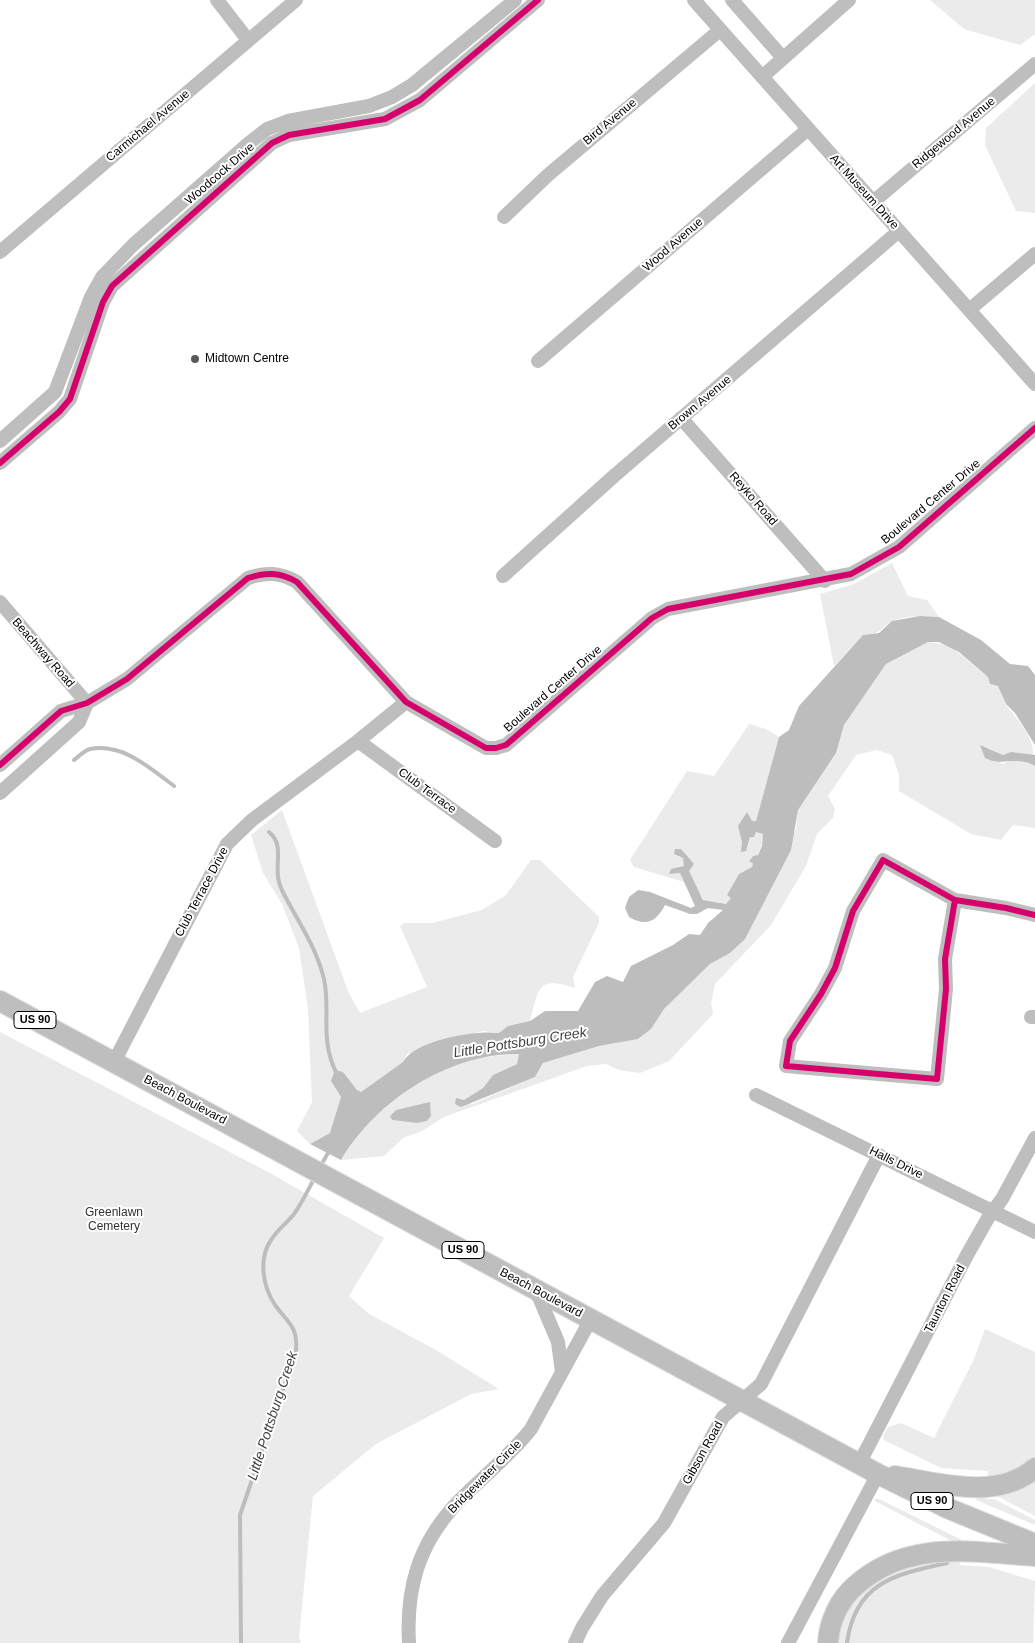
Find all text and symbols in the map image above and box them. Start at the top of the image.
street label: Carmichael Avenue [103,87,193,165]
street label: Ridgewood Avenue [910,94,998,172]
street label: Bird Avenue [580,96,640,148]
street label: Woodcock Drive [182,140,258,208]
street label: Art Museum Drive [827,152,901,232]
street label: Wood Avenue [640,215,706,275]
place label: Midtown Centre [205,352,289,366]
marker: Midtown Centre [189,353,201,365]
street label: Brown Avenue [666,372,734,434]
street label: Boulevard Center Drive [879,456,983,548]
street label: Reyko Road [726,469,780,529]
street label: Beachway Road [9,615,77,691]
street label: Boulevard Center Drive [501,643,605,735]
street label: Club Terrace [395,765,459,817]
street label: Club Terrace Drive [172,845,232,939]
road number: US 90 [14,1012,56,1028]
water label: Little Pottsburg Creek [452,1024,588,1062]
street label: Beach Boulevard [141,1072,229,1128]
street label: Halls Drive [867,1144,925,1182]
park label: Greenlawn Cemetery [85,1206,143,1234]
road number: US 90 [442,1242,484,1258]
street label: Taunton Road [922,1262,968,1336]
street label: Beach Boulevard [497,1265,585,1321]
water label: Little Pottsburg Creek [244,1349,302,1483]
street label: Gibson Road [680,1419,726,1487]
street label: Bridgewater Circle [445,1437,525,1517]
road number: US 90 [911,1492,953,1510]

